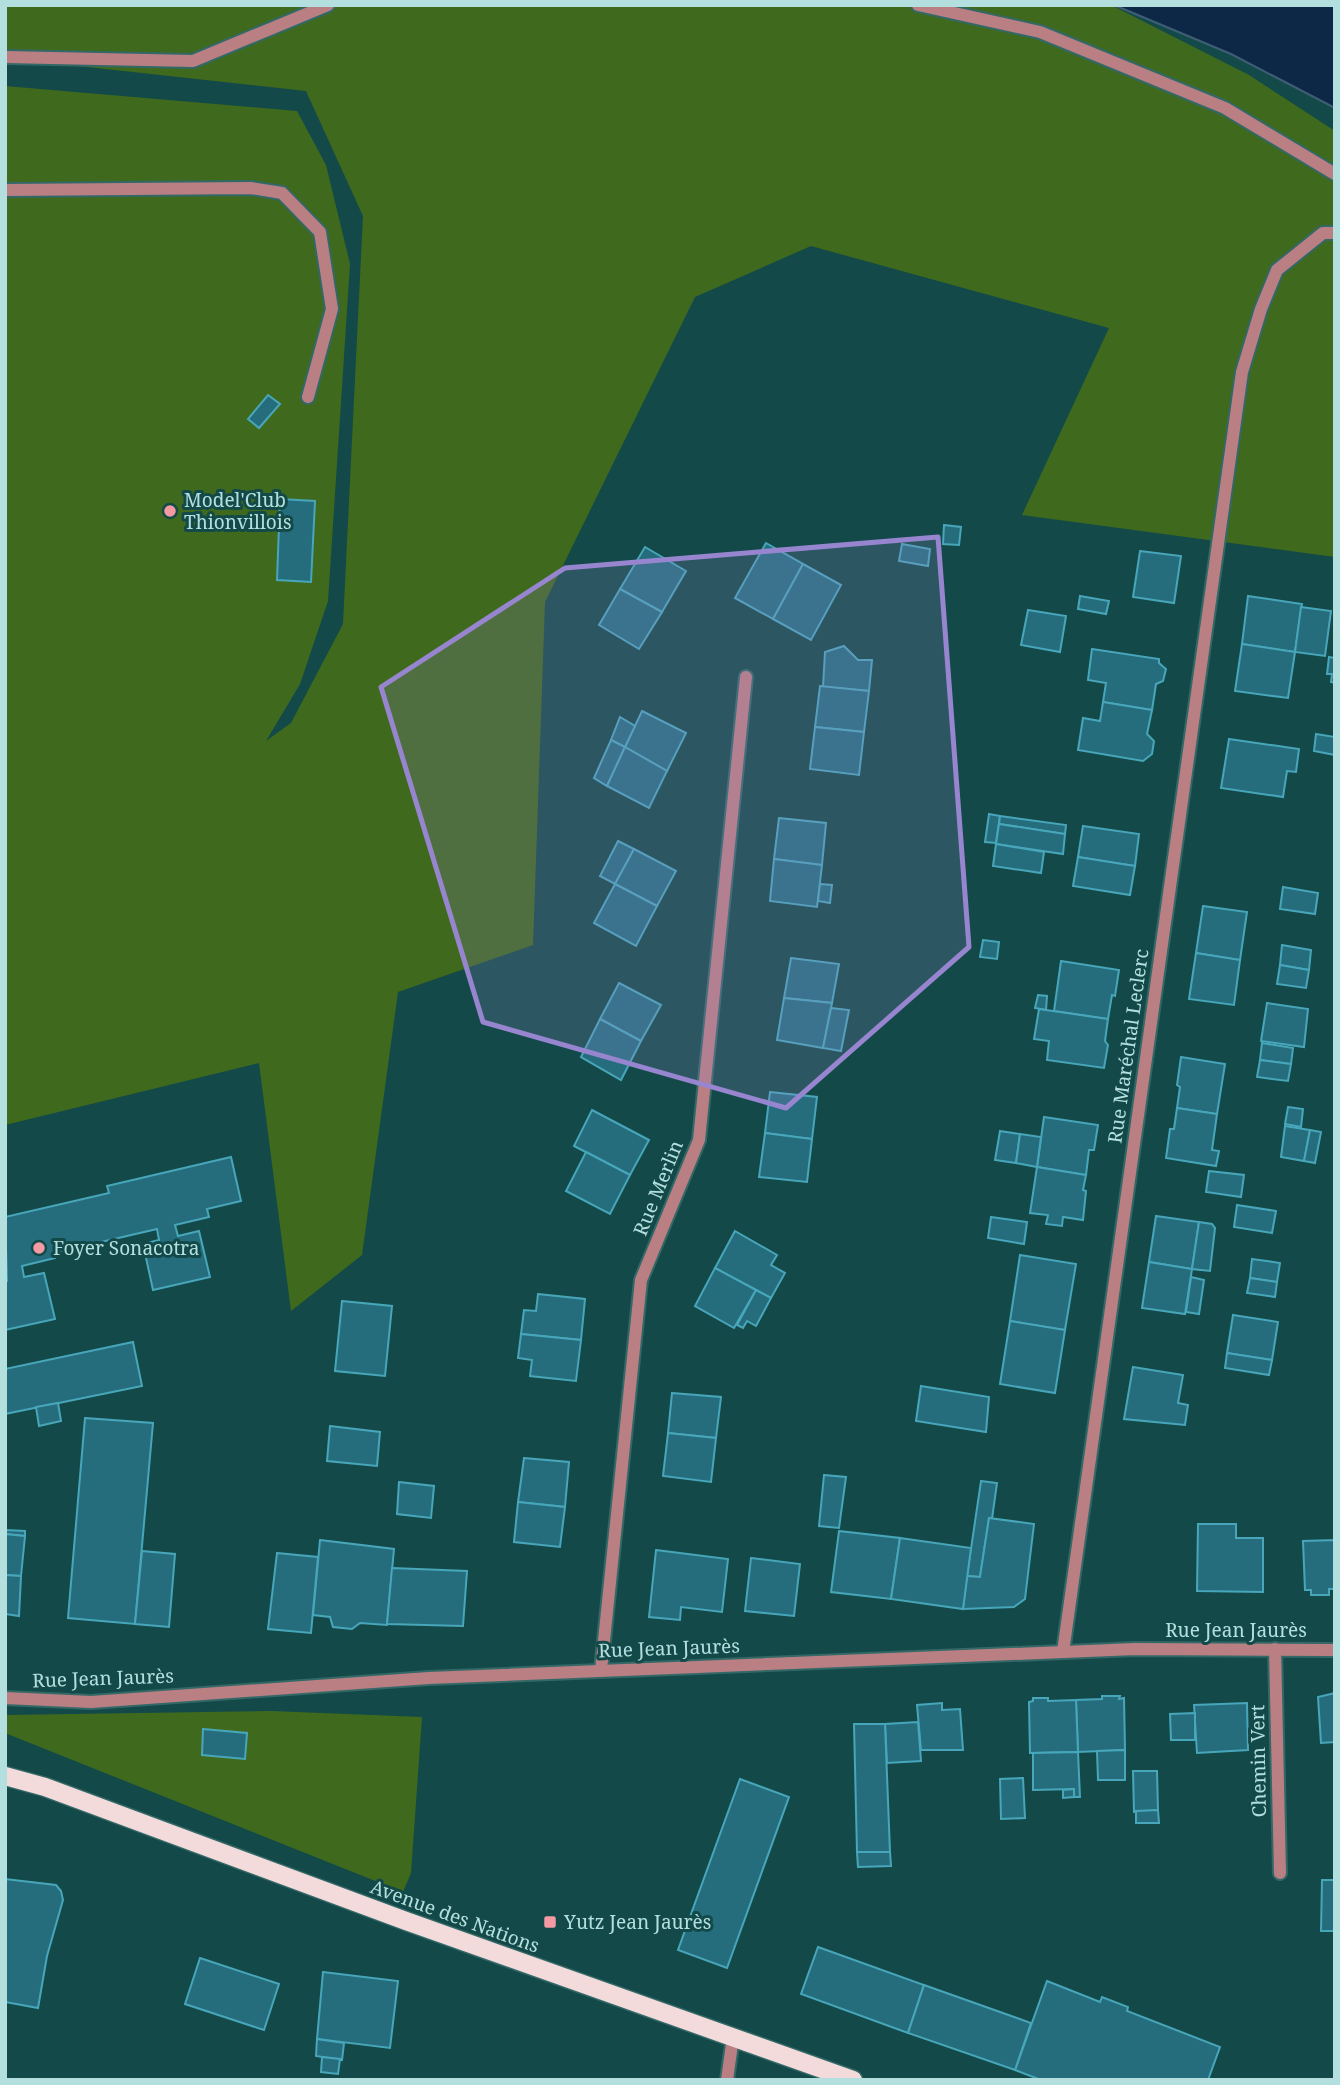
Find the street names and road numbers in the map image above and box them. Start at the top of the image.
street label: Rue Maréchal Leclerc [1101,947,1155,1145]
street label: Rue Merlin [627,1136,689,1240]
street label: Rue Jean Jaurès [1165,1617,1307,1643]
street label: Rue Jean Jaurès [598,1633,740,1663]
street label: Rue Jean Jaurès [32,1663,174,1693]
street label: Chemin Vert [1244,1704,1272,1818]
street label: Avenue des Nations [367,1873,543,1959]

